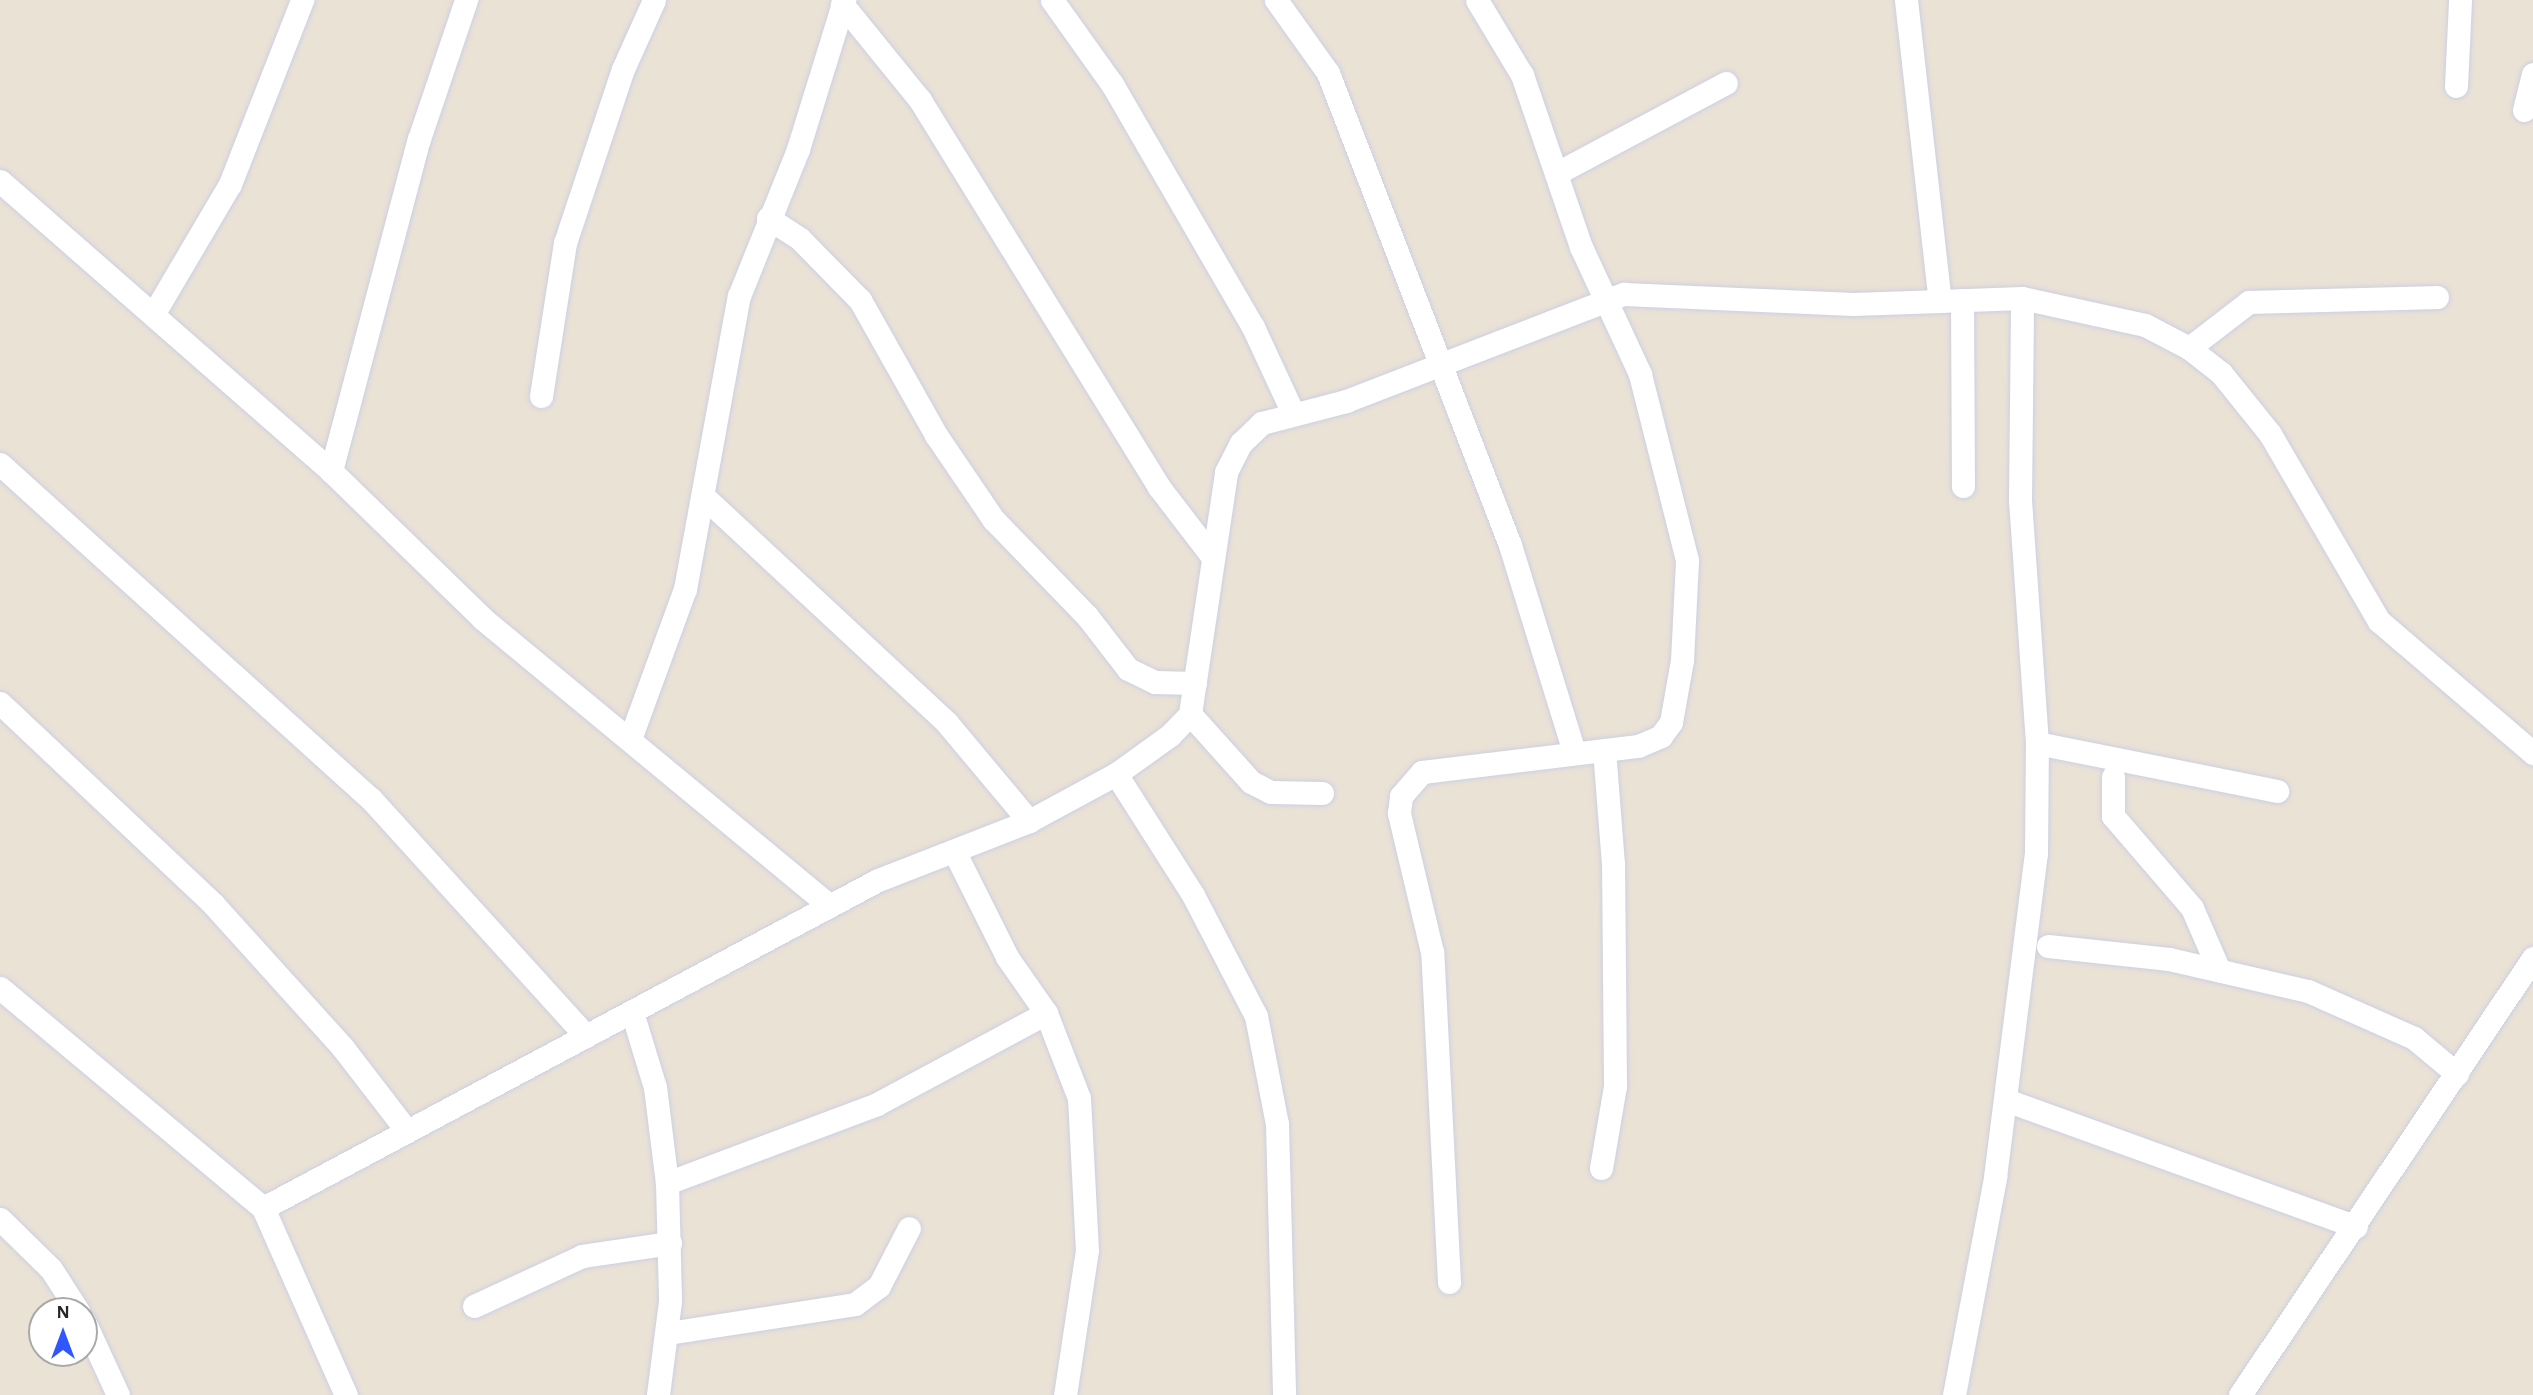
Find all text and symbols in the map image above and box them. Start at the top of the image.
north arrow [28,1297,98,1367]
text: N [56,1303,70,1322]

